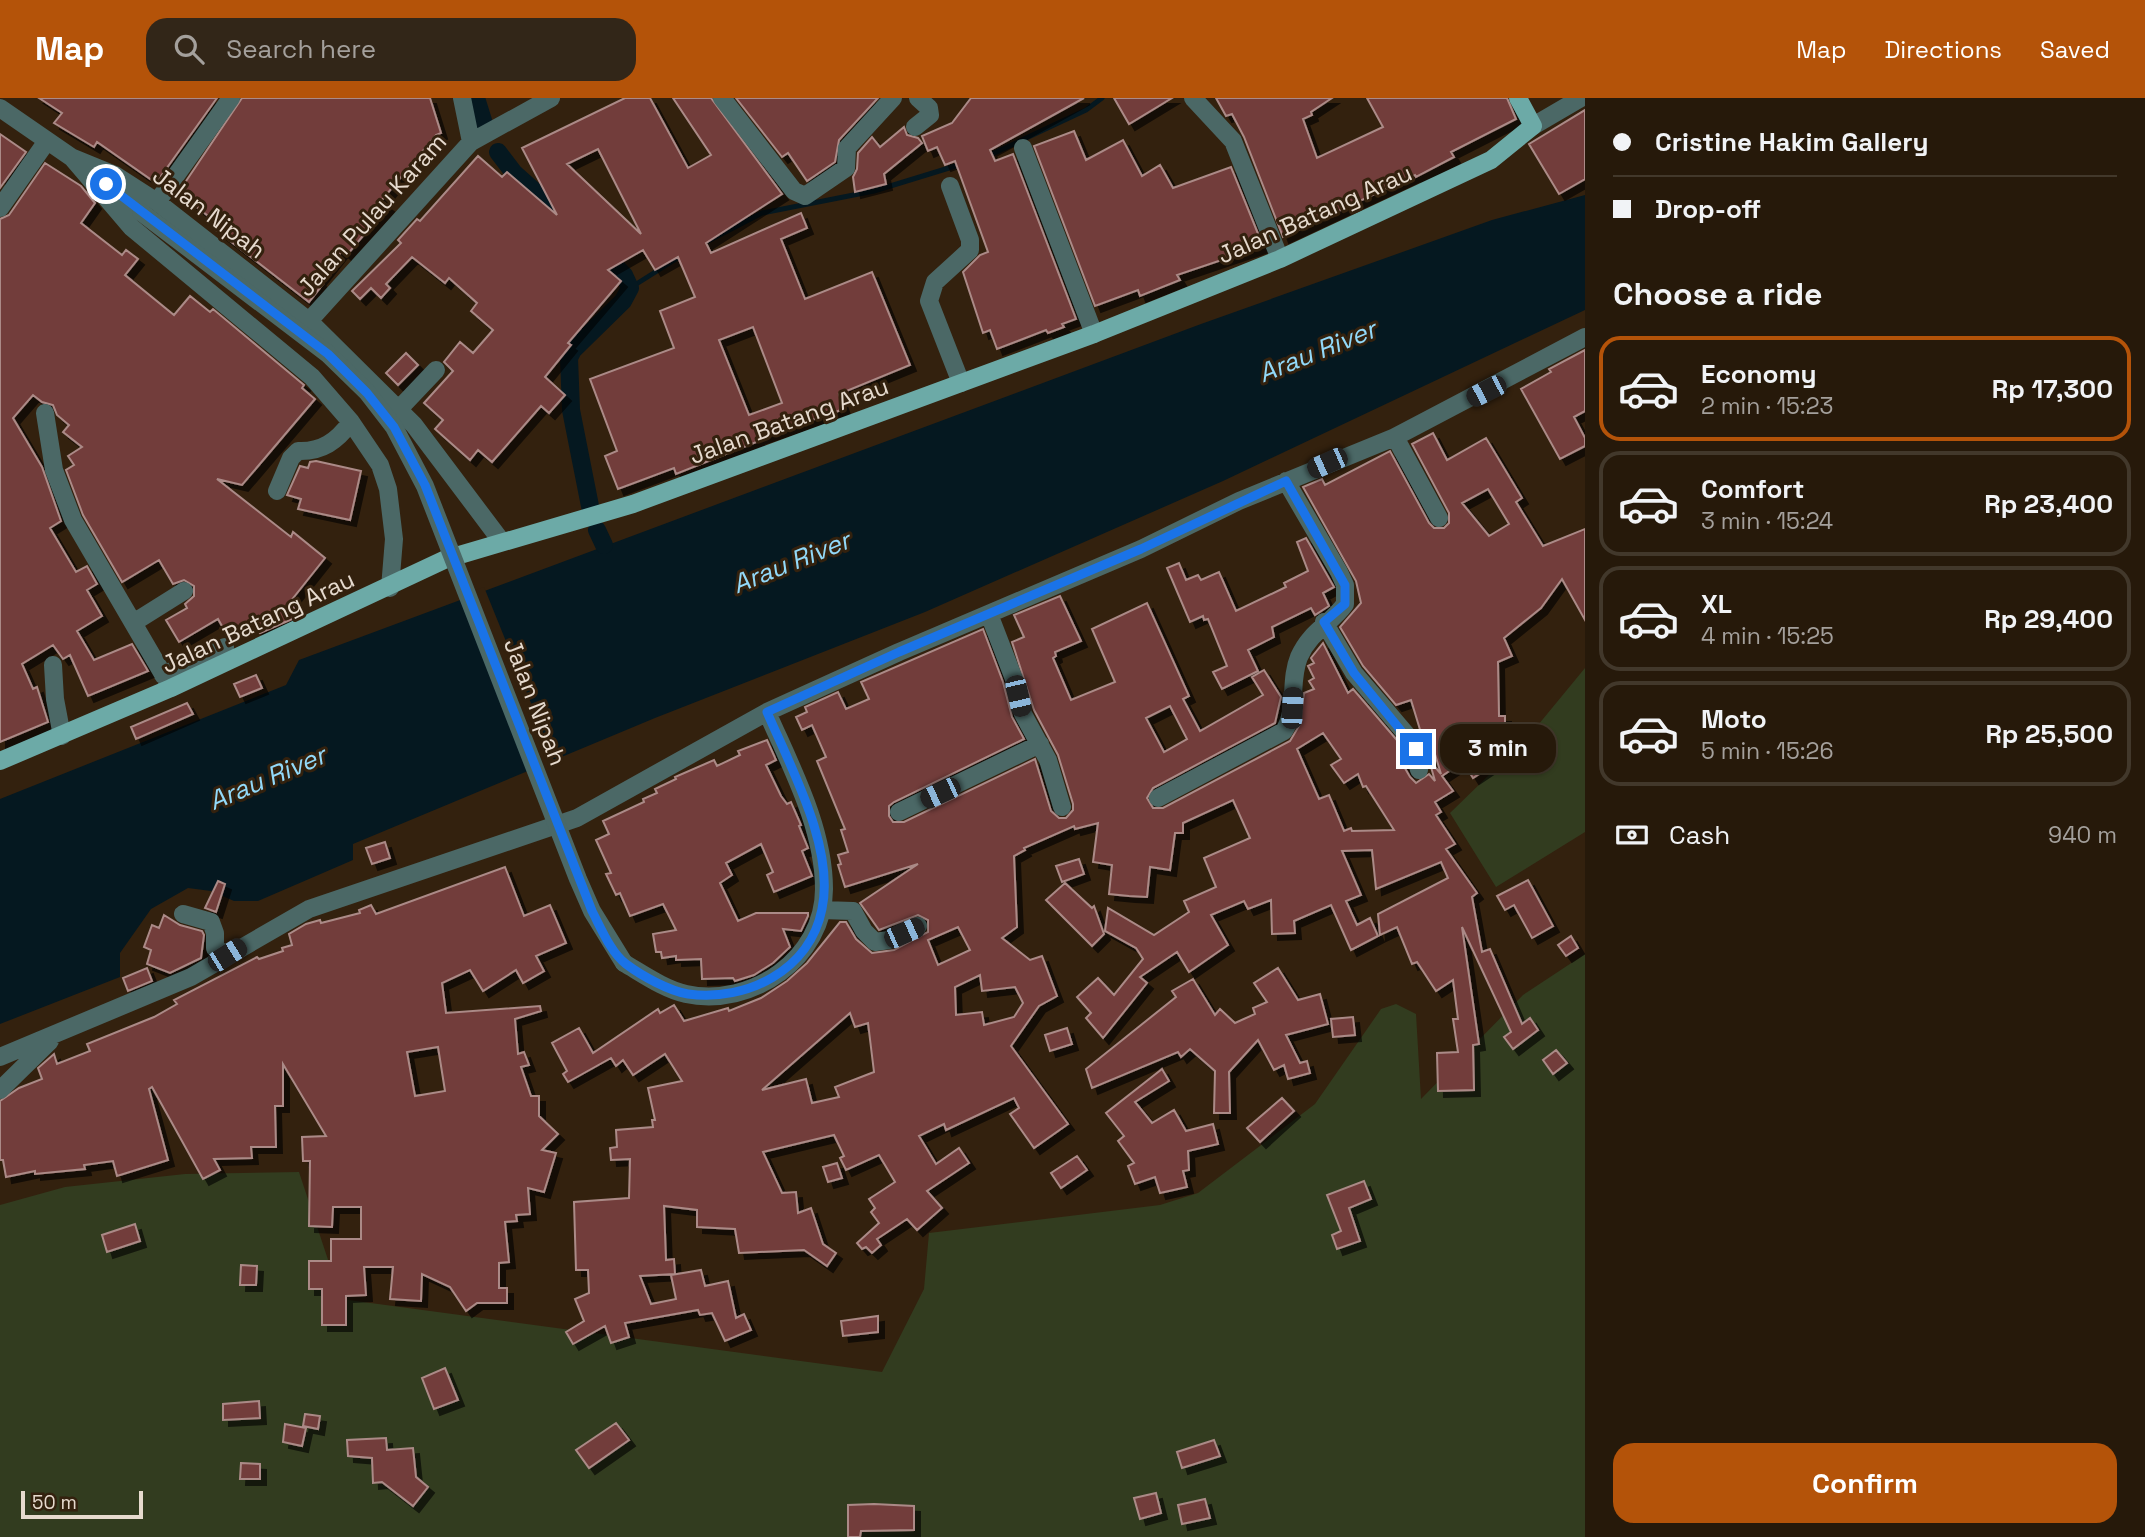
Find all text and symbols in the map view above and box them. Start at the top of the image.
search box [146,18,636,81]
text: Map [35,28,104,70]
icon: search [170,30,208,68]
text: Search here [226,32,376,66]
text: Map [1796,34,1846,65]
text: Directions [1884,34,2002,65]
text: Saved [2040,34,2110,65]
text: Cristine Hakim Gallery [1655,125,1929,159]
street label: Jalan Pulau Karam [290,127,453,303]
street label: Jalan Batang Arau [1213,157,1417,270]
street label: Jalan Nipah [147,160,272,265]
route start [90,168,122,200]
text: Drop-off [1655,192,1761,226]
text: Choose a ride [1613,274,1823,314]
water label: Arau River [1253,311,1384,390]
icon: car [1617,357,1680,420]
text: Economy [1701,357,1817,391]
street label: Jalan Batang Arau [685,370,893,471]
car [1463,372,1510,410]
text: Rp 17,300 [1992,372,2113,406]
text: 2 min · 15:23 [1701,391,1833,421]
car [1304,445,1351,481]
icon: car [1617,472,1680,535]
text: Comfort [1701,472,1804,506]
text: Rp 23,400 [1984,487,2113,521]
text: 3 min · 15:24 [1701,506,1833,536]
water label: Arau River [727,522,858,601]
street label: Jalan Batang Arau [156,563,359,680]
icon: car [1617,587,1680,650]
text: XL [1701,587,1732,621]
text: Rp 29,400 [1984,602,2113,636]
text: 4 min · 15:25 [1701,621,1834,651]
street label: Jalan Nipah [497,634,574,770]
car [1004,673,1033,719]
car [1281,686,1304,730]
icon: car [1617,702,1680,765]
text: Moto [1701,702,1767,736]
text: Rp 25,500 [1985,717,2113,751]
callout: 3 min [1440,724,1556,774]
route end [1400,733,1432,765]
text: 3 min [1468,733,1528,763]
text: 5 min · 15:26 [1701,736,1833,766]
water label: Arau River [203,737,334,818]
car [917,775,964,811]
icon: cash [1613,816,1651,854]
text: Cash [1669,818,1730,852]
text: 940 m [2048,820,2117,850]
car [881,915,928,951]
car [204,935,251,975]
button: Confirm [1613,1443,2117,1523]
scale bar [21,1488,144,1520]
text: 50 m [32,1490,77,1515]

